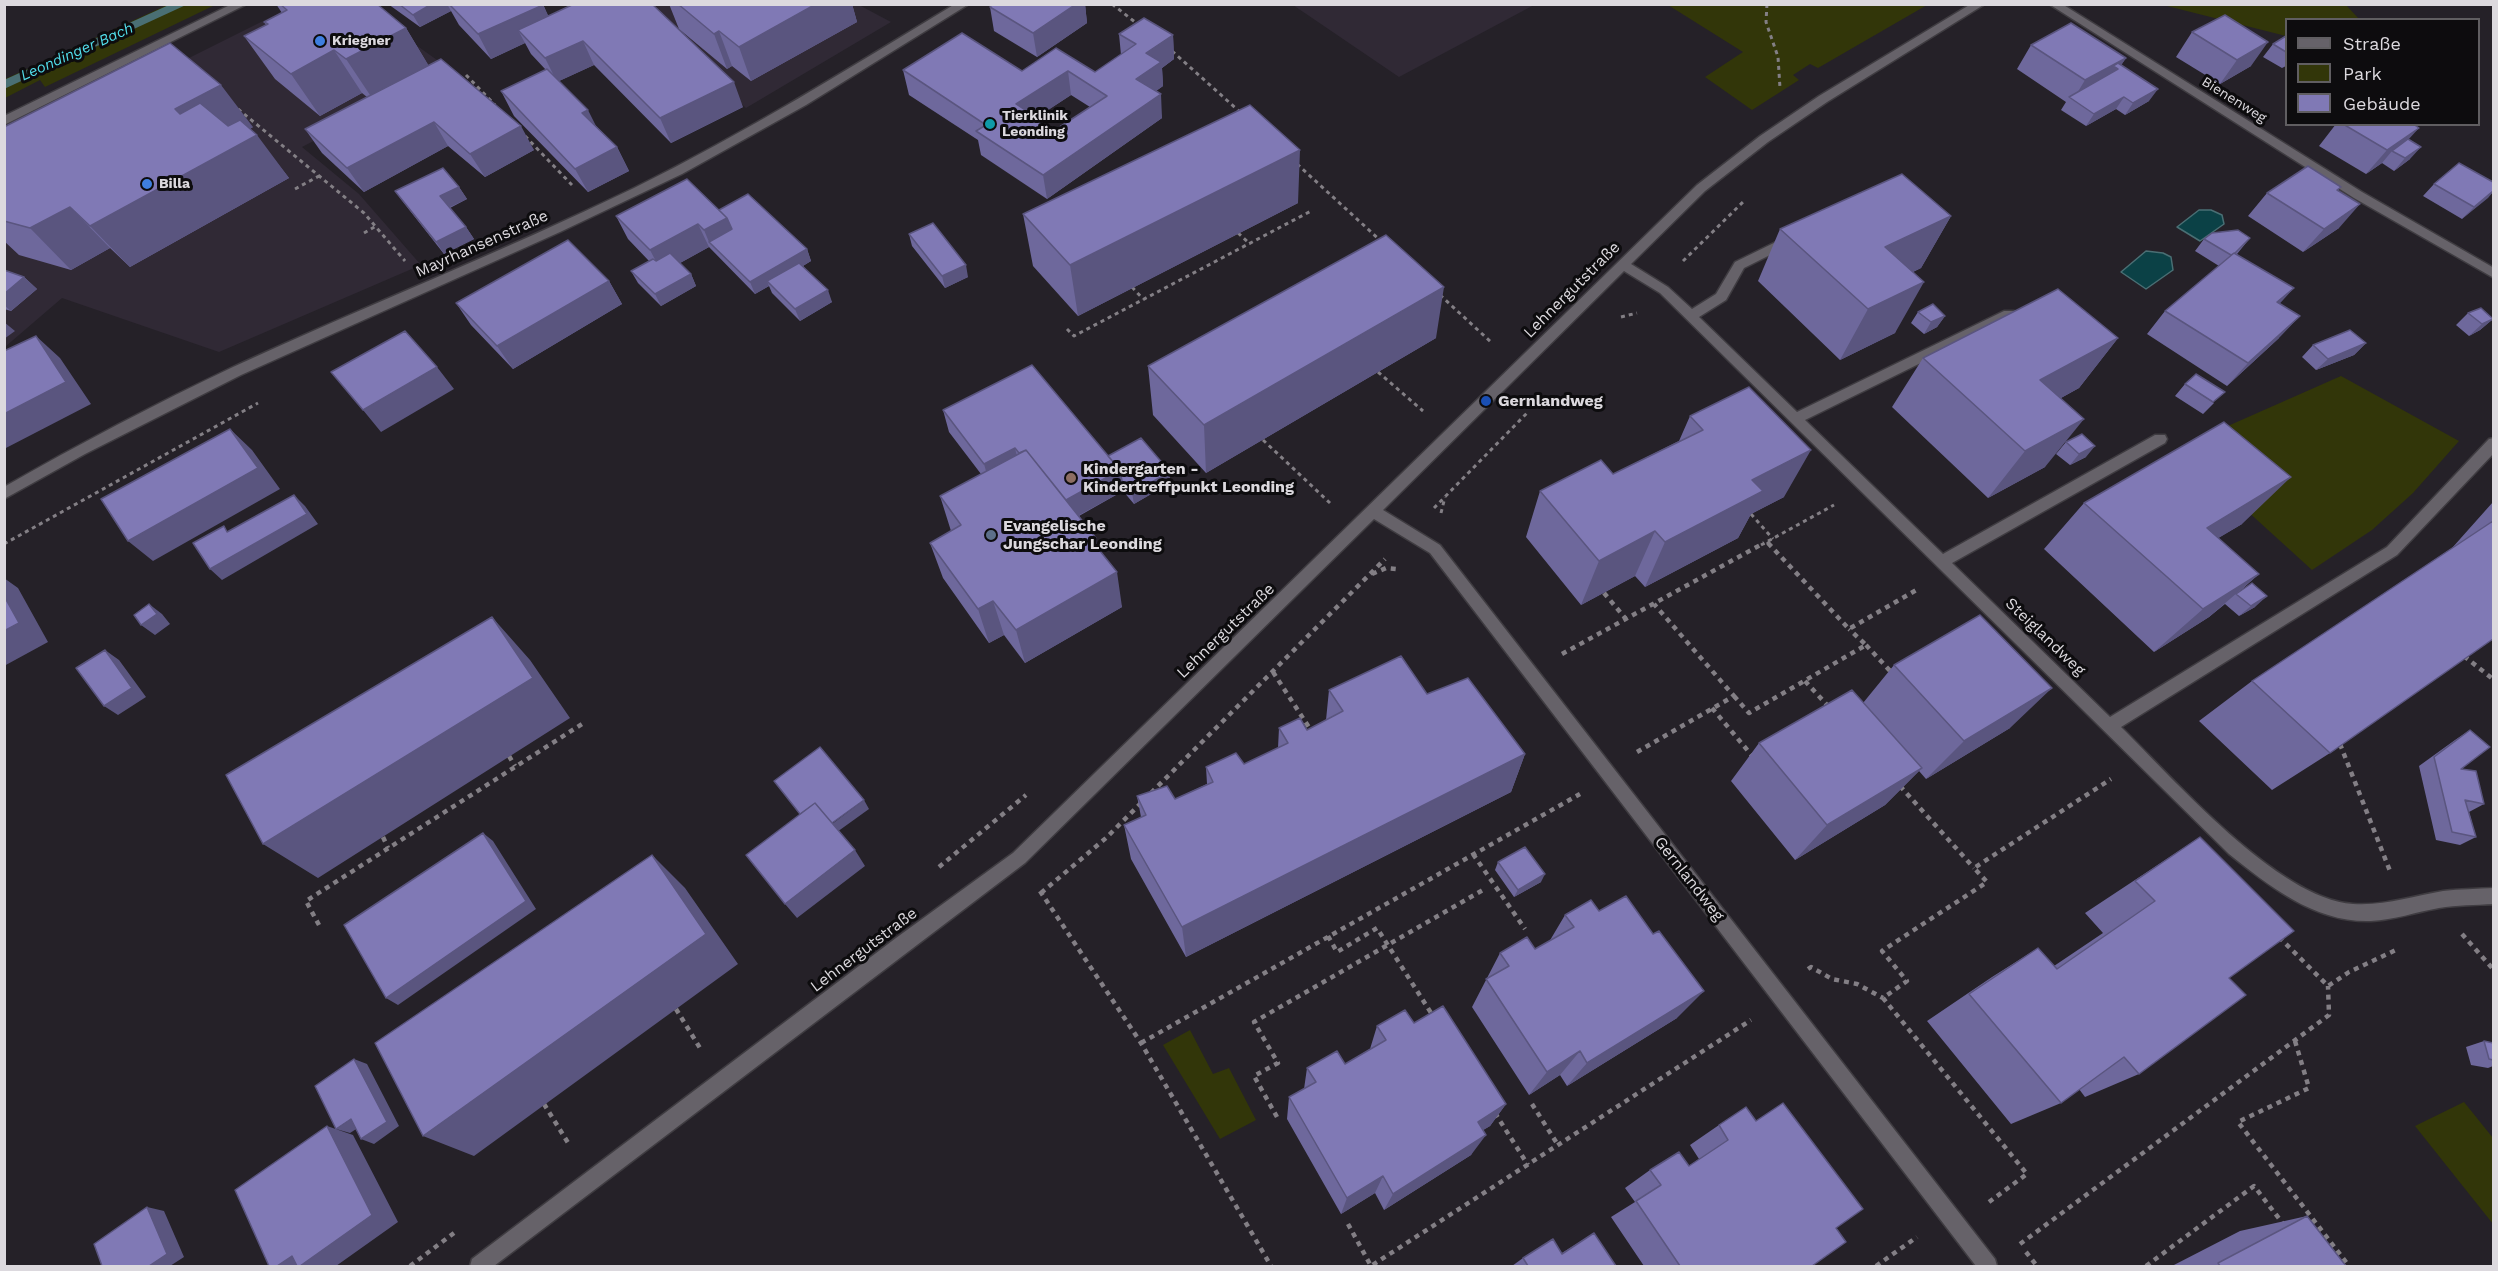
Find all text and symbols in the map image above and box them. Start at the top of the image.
legend [2285,18,2480,126]
water label: Leondinger Bach [18,19,136,85]
place label: Kriegner [332,33,391,49]
text: Straße [2343,33,2401,54]
marker: Kriegner [313,34,327,48]
text: Park [2343,63,2382,84]
street label: Bienenweg [2198,73,2270,127]
text: Gebäude [2343,93,2421,114]
place label: Tierklinik Leonding [1002,108,1068,140]
marker: Tierklinik Leonding [983,117,997,131]
place label: Billa [159,176,190,192]
marker: Billa [140,177,154,191]
street label: Mayrhansenstraße [413,206,551,282]
street label: Lehnergutstraße [1520,238,1624,342]
place label: Gernlandweg [1498,391,1603,411]
marker: Gernlandweg [1479,394,1493,408]
place label: Kindergarten - Kindertreffpunkt Leonding [1083,459,1294,497]
marker: Kindergarten - Kindertreffpunkt Leonding [1064,471,1078,485]
place label: Evangelische Jungschar Leonding [1003,516,1162,554]
marker: Evangelische Jungschar Leonding [984,528,998,542]
street label: Lehnergutstraße [1173,579,1279,683]
street label: Steiglandweg [2001,594,2089,680]
street label: Gernlandweg [1650,833,1728,925]
street label: Lehnergutstraße [807,904,921,996]

